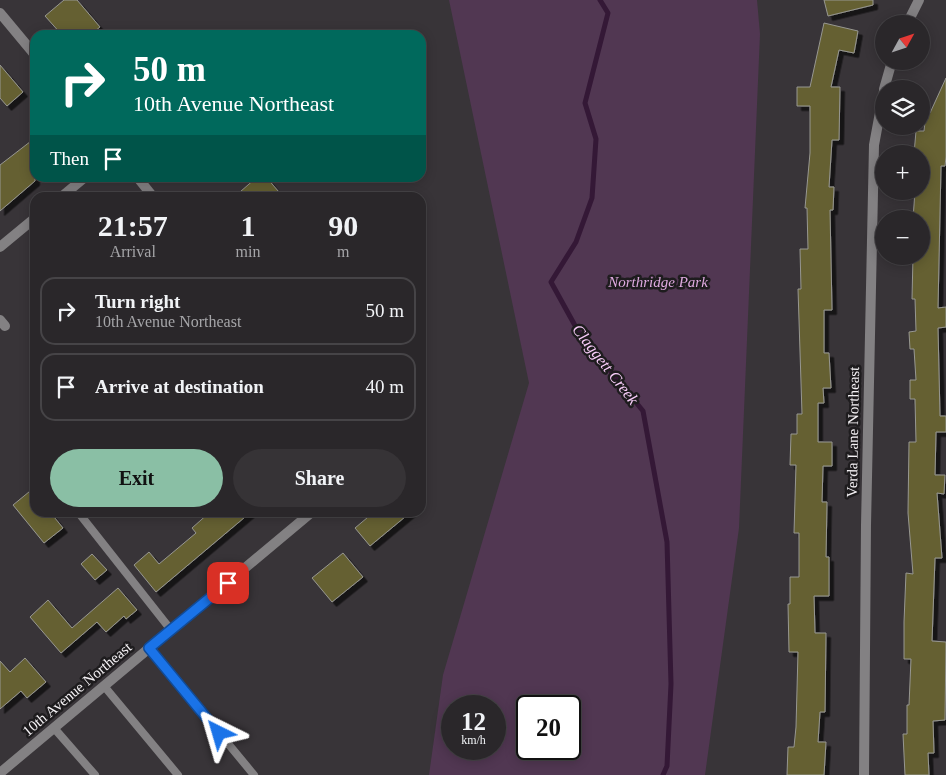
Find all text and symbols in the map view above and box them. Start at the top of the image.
north arrow [875,15,930,70]
map controls [875,15,930,265]
icon: right [50,50,115,115]
text: 50 m [133,50,206,89]
button: layers [875,80,930,135]
text: 10th Avenue Northeast [133,91,334,116]
icon: arrive [99,145,127,173]
button: + [875,145,930,200]
text: Then [50,148,89,169]
text: 21:57 [98,209,168,242]
text: 1 [240,209,255,242]
text: 90 [328,209,358,242]
button: − [875,210,930,265]
text: Arrival [110,243,156,260]
text: min [236,243,260,260]
text: m [337,243,349,260]
park label: Northridge Park [607,274,708,290]
text: Turn right [95,291,180,312]
icon: right [52,297,80,325]
text: 50 m [365,300,404,321]
text: 10th Avenue Northeast [95,313,241,330]
water label: Claggett Creek [568,321,643,409]
street label: Verda Lane Northeast [844,366,862,498]
icon: arrive [52,373,80,401]
text: Arrive at destination [95,376,264,397]
text: 40 m [365,376,404,397]
button: Exit [50,449,223,507]
button: Share [233,449,406,507]
pin [207,562,249,604]
icon: arrive [214,569,242,597]
street label: 10th Avenue Northeast [19,638,135,739]
speed limit sign: 20 [516,695,581,760]
position arrow [192,706,244,758]
text: 12 [461,708,486,735]
text: km/h [461,733,486,747]

